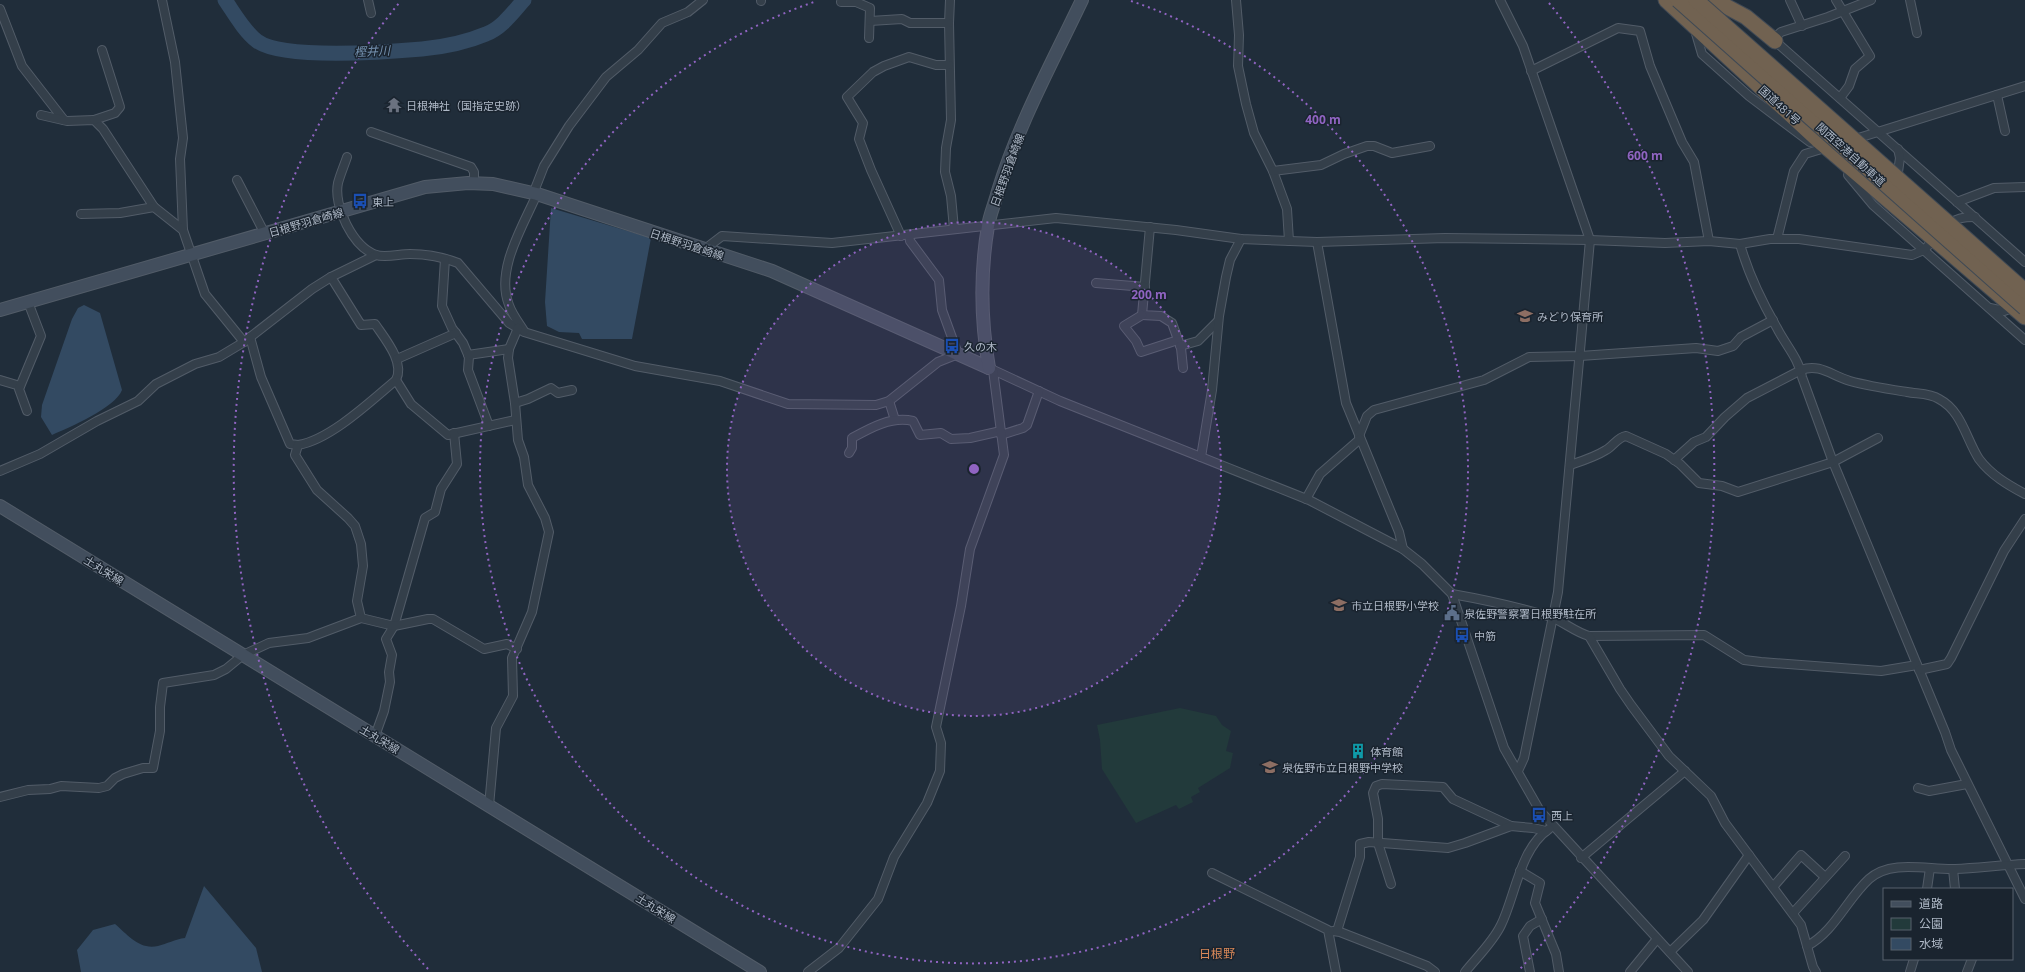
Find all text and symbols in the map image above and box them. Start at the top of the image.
water label: 樫井川 [354,41,392,60]
street label: 国道481号 [1756,82,1804,128]
temple icon: 日根神社（国指定史跡） [385,96,403,114]
place label: 日根神社（国指定史跡） [406,98,527,113]
text: 400 m [1305,111,1341,128]
street label: 関西空港自動車道 [1813,119,1889,189]
street label: 日根野羽倉崎線 [987,131,1027,209]
text: 600 m [1627,147,1663,164]
bus stop icon: 東上 [351,192,369,210]
place label: 東上 [372,194,394,209]
street label: 日根野羽倉崎線 [267,204,345,240]
street label: 日根野羽倉崎線 [648,225,726,263]
text: 200 m [1131,286,1167,303]
school or university icon: みどり保育所 [1516,307,1534,325]
place label: みどり保育所 [1537,309,1604,324]
bus stop icon: 久の木 [943,337,961,355]
place label: 久の木 [964,339,997,354]
centre of rings [967,462,981,476]
street label: 土丸栄線 [81,552,127,588]
school or university icon: 市立日根野小学校 [1330,596,1348,614]
place label: 市立日根野小学校 [1351,598,1439,613]
public building icon: 泉佐野警察署日根野駐在所 [1443,604,1461,622]
place label: 泉佐野警察署日根野駐在所 [1464,606,1597,621]
bus stop icon: 中筋 [1453,626,1471,644]
place label: 中筋 [1474,628,1496,643]
street label: 土丸栄線 [357,721,403,757]
building icon: 体育館 [1349,742,1367,760]
place label: 体育館 [1370,744,1403,759]
school or university icon: 泉佐野市立日根野中学校 [1261,758,1279,776]
place label: 泉佐野市立日根野中学校 [1282,760,1403,775]
bus stop icon: 西上 [1530,806,1548,824]
place label: 西上 [1551,808,1573,823]
legend [1883,888,2013,960]
street label: 土丸栄線 [633,890,679,926]
text: 道路 [1919,895,1943,912]
text: 公園 [1919,915,1943,932]
text: 水域 [1919,935,1943,952]
district label: 日根野 [1199,945,1235,962]

